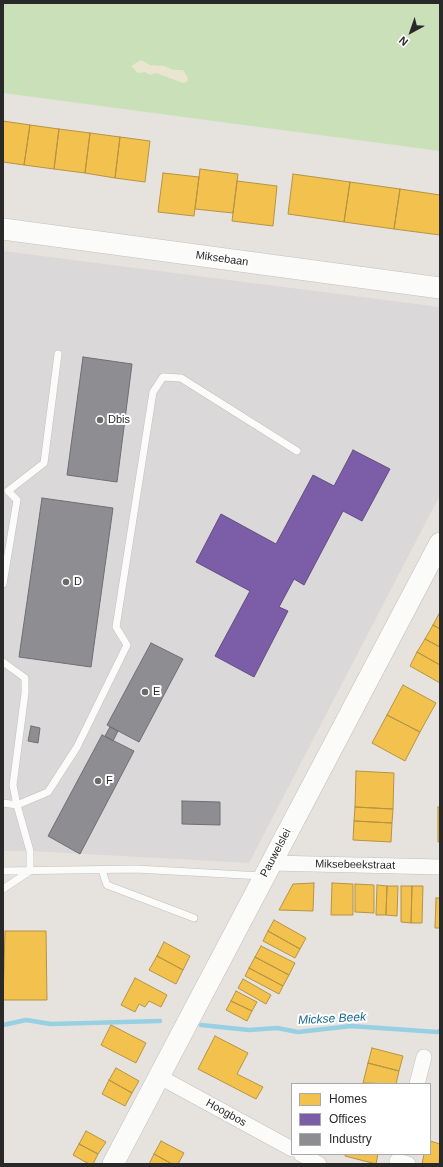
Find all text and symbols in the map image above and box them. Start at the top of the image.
north arrow [391,12,431,52]
text: N [396,34,410,48]
street label: Miksebaan [195,249,249,269]
place label: Dbis [108,413,130,427]
marker: Dbis [95,415,105,425]
place label: D [74,575,82,589]
marker: D [61,577,71,587]
place label: E [153,685,160,699]
marker: E [140,687,150,697]
place label: F [106,774,113,788]
marker: F [93,776,103,786]
street label: Pauwelslei [258,827,294,879]
street label: Miksebeekstraat [315,858,395,872]
water label: Mickse Beek [298,1010,366,1028]
legend [291,1083,431,1155]
text: Homes [329,1092,367,1106]
street label: Hoogbos [204,1097,248,1129]
text: Offices [329,1112,366,1126]
text: Industry [329,1132,372,1146]

